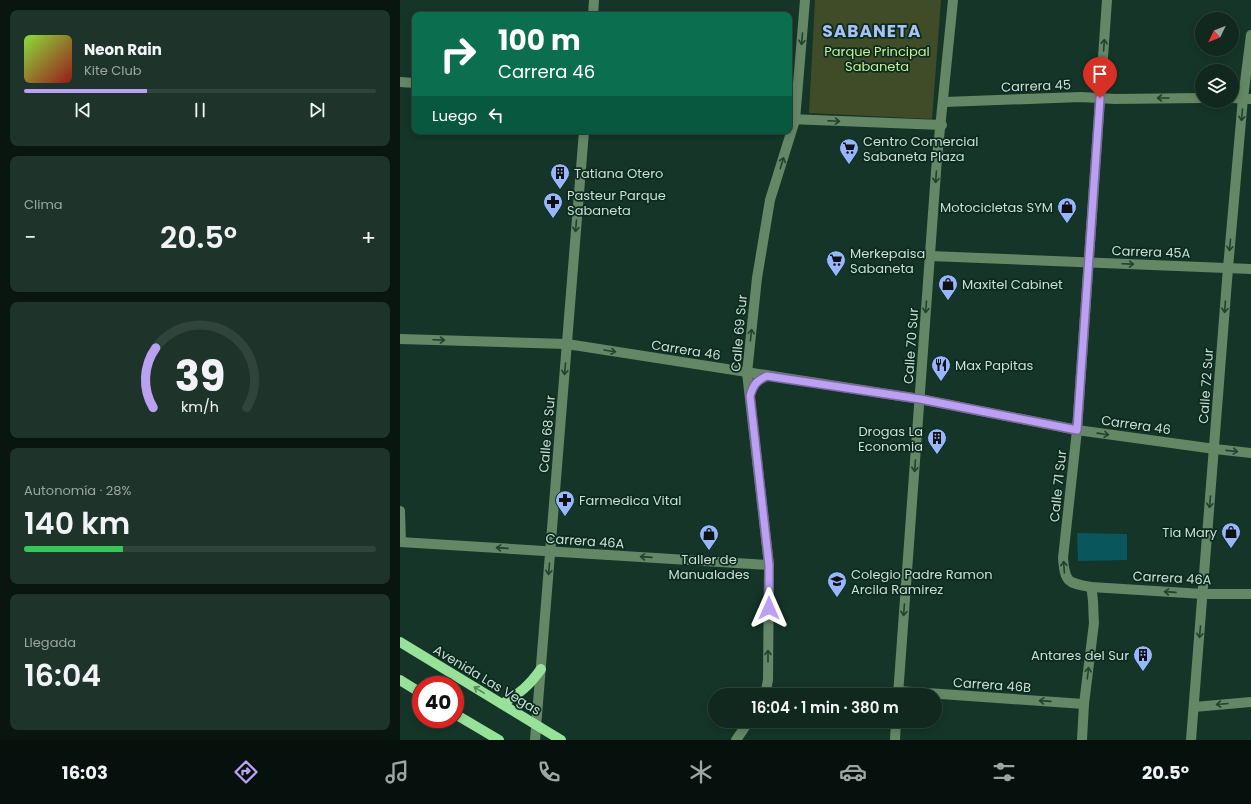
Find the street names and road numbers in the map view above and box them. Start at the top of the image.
street label: Carrera 45 [1001,75,1071,97]
street label: Carrera 45A [1111,241,1191,263]
street label: Calle 69 Sur [726,293,752,372]
street label: Calle 70 Sur [899,307,923,385]
street label: Carrera 46 [650,335,722,365]
street label: Calle 72 Sur [1194,347,1218,424]
street label: Calle 68 Sur [534,394,560,473]
street label: Carrera 46 [1100,411,1172,439]
street label: Calle 71 Sur [1045,449,1071,523]
street label: Carrera 46A [545,529,625,553]
street label: Carrera 46A [1132,566,1212,590]
street label: Avenida Las Vegas [430,640,545,720]
street label: Carrera 46B [952,673,1032,697]

